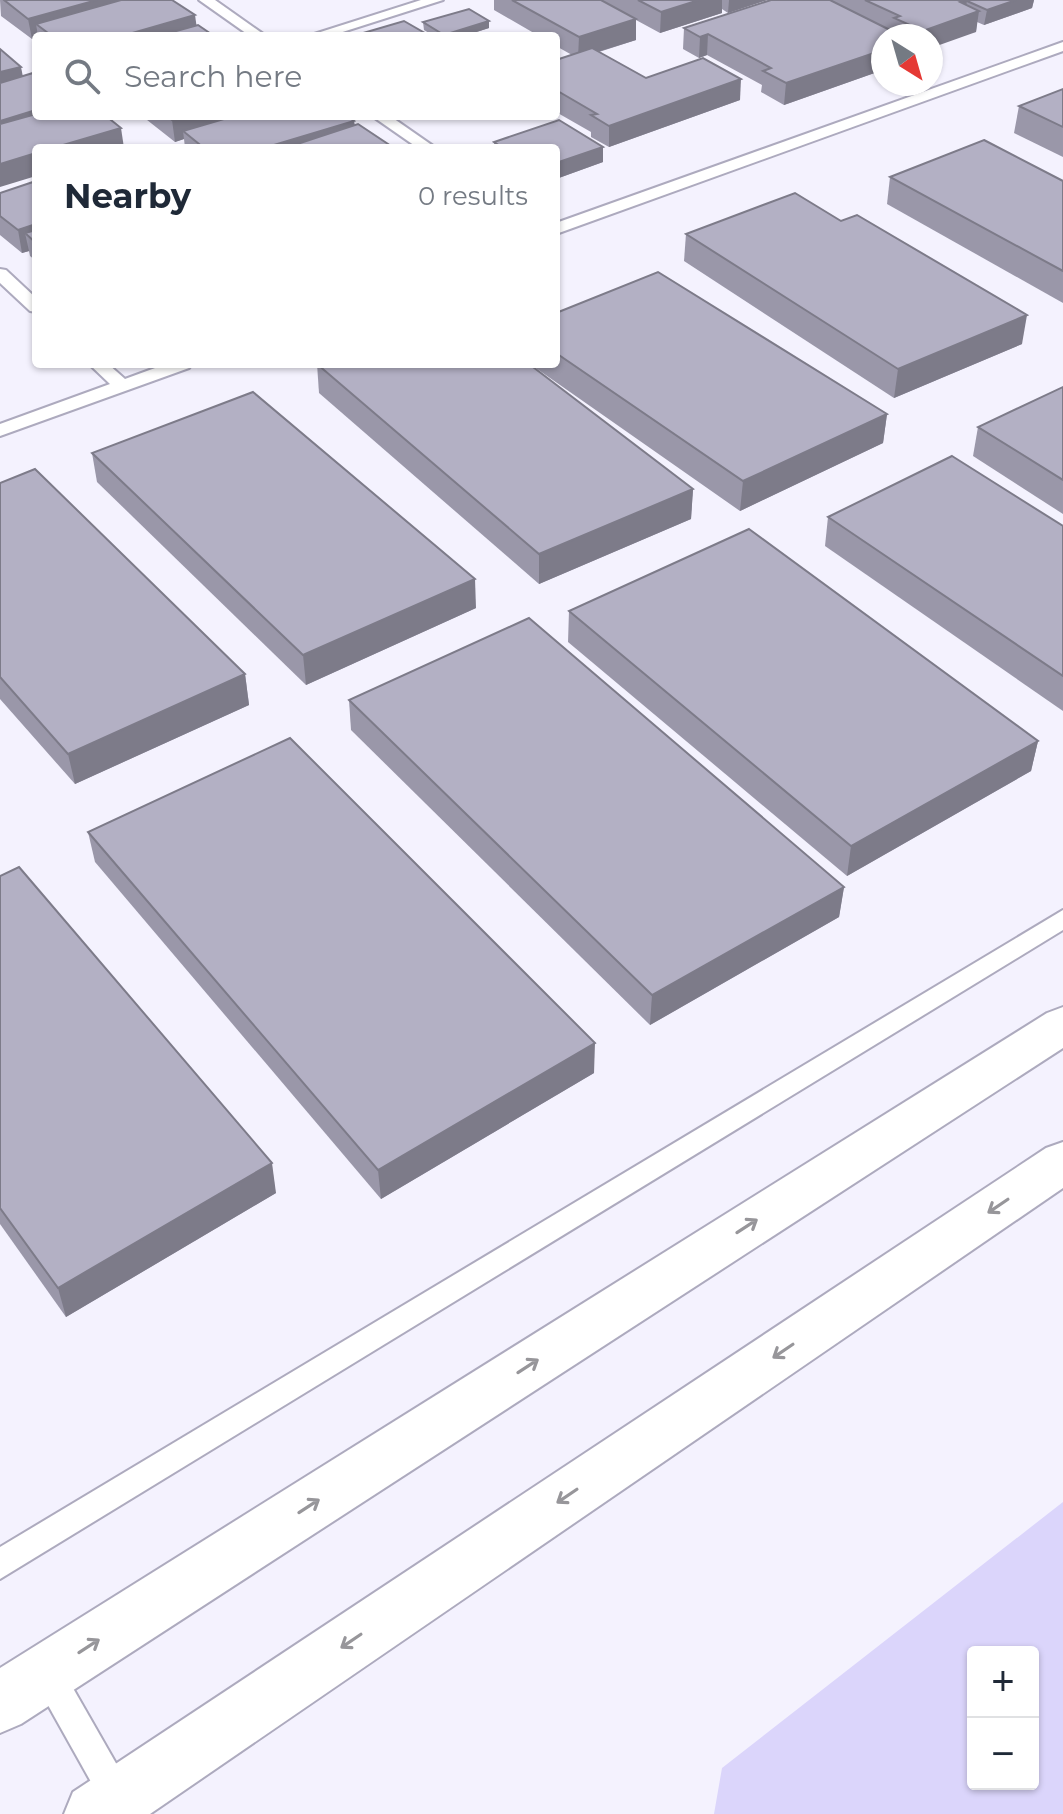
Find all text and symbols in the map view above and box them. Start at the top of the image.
north arrow [871,24,943,96]
search box [32,32,560,120]
icon: search [60,54,104,98]
text: Search here [124,58,302,95]
text: Nearby [64,175,191,217]
text: 0 results [418,180,528,212]
one-way arrow [988,1198,1010,1214]
one-way arrow [735,1218,758,1234]
one-way arrow [772,1343,794,1359]
one-way arrow [516,1358,539,1374]
one-way arrow [556,1489,579,1505]
one-way arrow [297,1497,319,1514]
one-way arrow [341,1633,363,1650]
one-way arrow [78,1637,100,1654]
map controls [967,1646,1039,1790]
button: + [967,1646,1039,1718]
button: − [967,1718,1039,1790]

